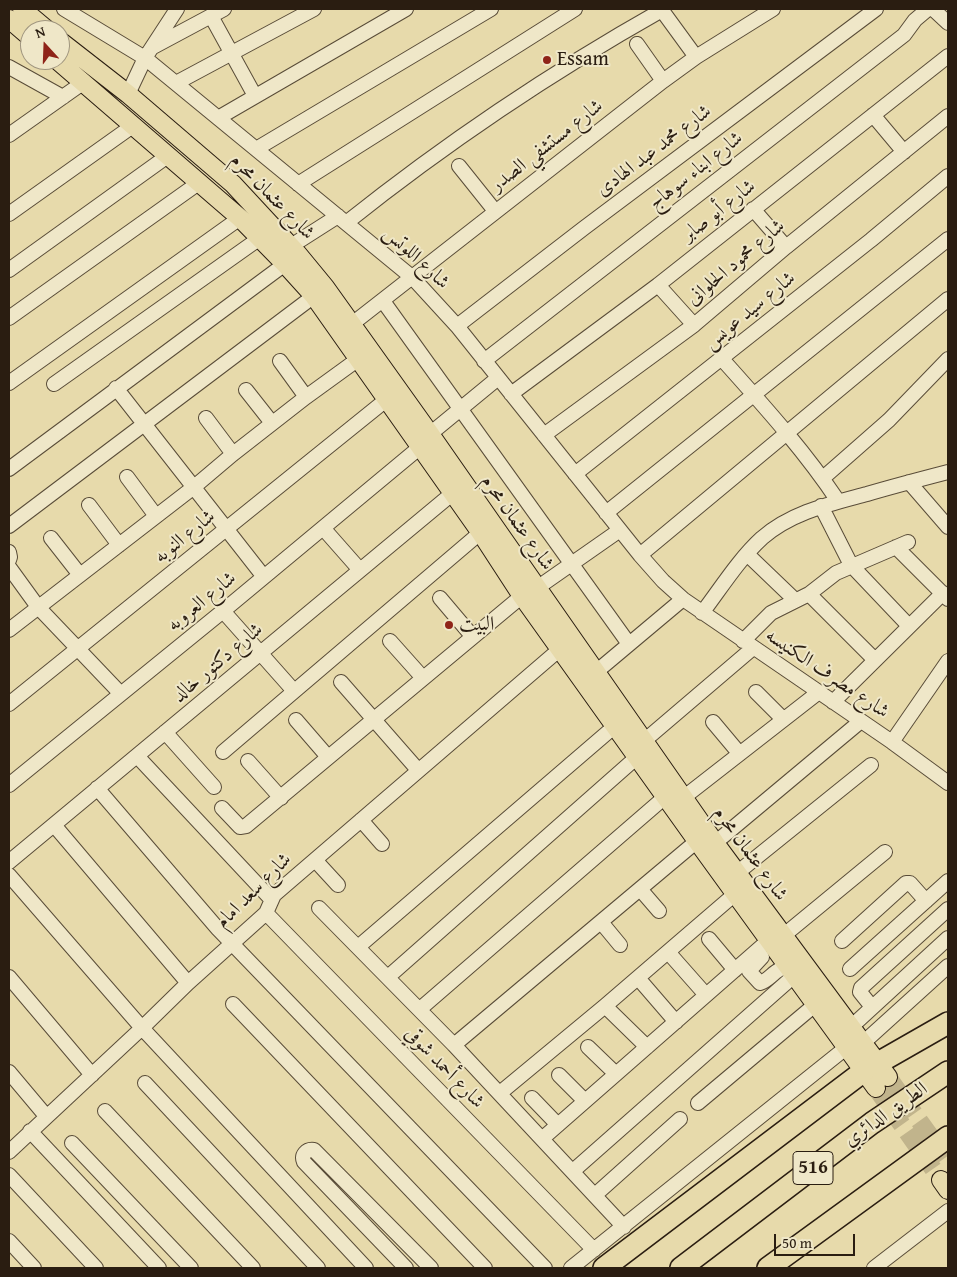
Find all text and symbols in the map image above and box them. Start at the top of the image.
north arrow [20,20,70,70]
text: N [32,21,48,43]
place label: Essam [557,48,609,72]
marker: Essam [541,54,553,66]
street label: شارع مستشفي الصدر [486,94,608,198]
street label: شارع محمد عبد الهادى [592,100,716,202]
street label: شارع ابناء سوهاج [644,127,748,215]
street label: شارع عثمان محرم [225,149,319,245]
street label: شارع أبو صابر [677,175,761,247]
street label: شارع محمود الحلوانى [682,215,790,311]
street label: شارع اللوتس [378,221,454,295]
street label: شارع سيد عويس [699,267,801,355]
street label: شارع عثمان محرم [475,471,559,575]
street label: شارع النوبه [150,505,220,569]
street label: شارع العروبه [163,567,241,637]
place label: البيت [459,613,494,637]
street label: شارع دكتور خالد [168,618,268,708]
marker: البيت [443,619,455,631]
street label: شارع مصرف الكنيسه [761,624,893,724]
street label: شارع عثمان محرم [708,802,792,906]
street label: شارع سعد امام [211,848,297,934]
street label: شارع أحمد شوقي [399,1022,489,1114]
street label: الطريق الدائري [839,1077,933,1153]
road number: 516 [793,1152,833,1184]
scale bar [777,1224,858,1256]
text: 50 m [782,1232,812,1253]

